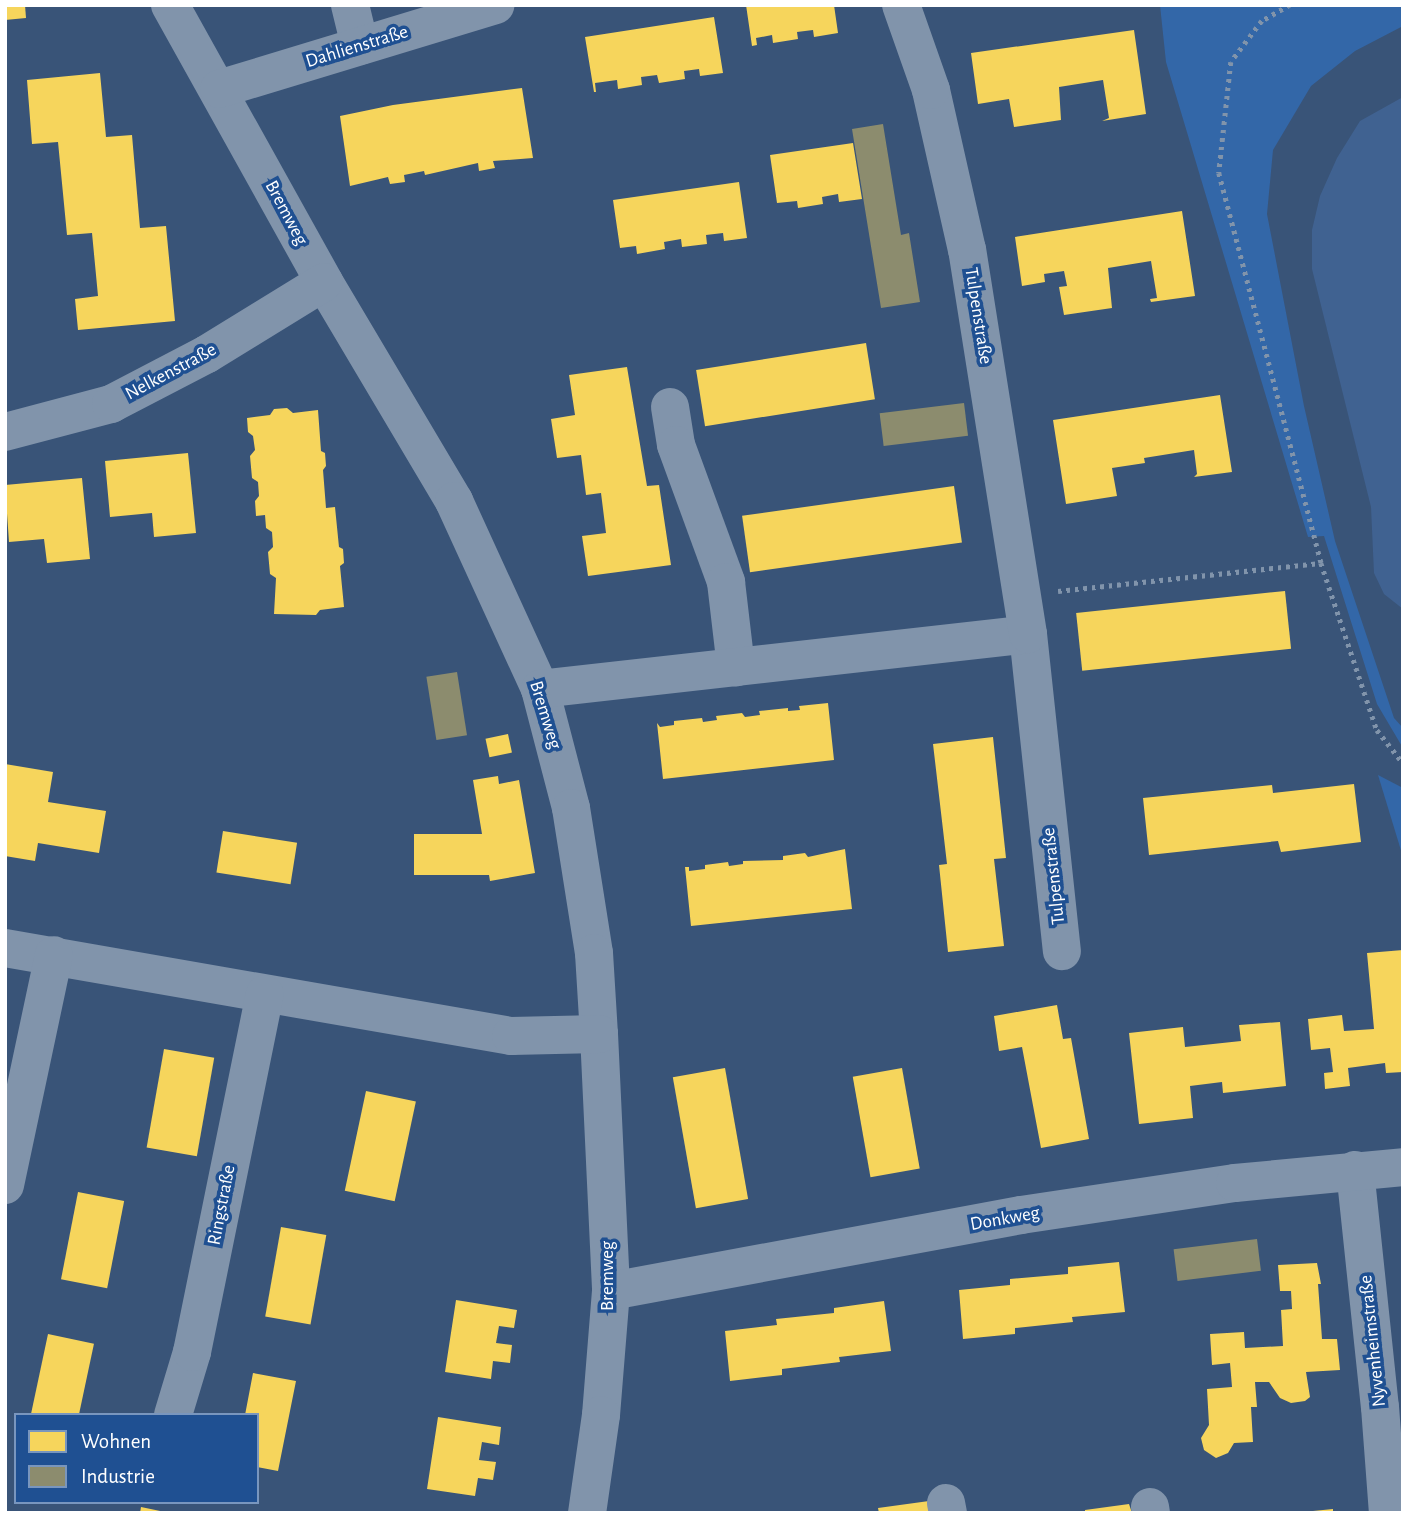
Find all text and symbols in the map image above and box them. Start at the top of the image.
street label: Dahlienstraße [303,21,411,73]
street label: Bremweg [259,177,313,249]
street label: Tulpenstraße [959,266,997,366]
street label: Nelkenstraße [121,338,221,406]
street label: Bremweg [524,678,566,752]
street label: Tulpenstraße [1038,826,1070,926]
street label: Ringstraße [203,1163,241,1247]
street label: Donkweg [968,1202,1042,1236]
street label: Bremweg [597,1241,619,1311]
street label: Nyvenheimstraße [1355,1274,1391,1408]
legend [14,1413,259,1504]
text: Wohnen [81,1431,151,1452]
text: Industrie [81,1466,155,1487]

